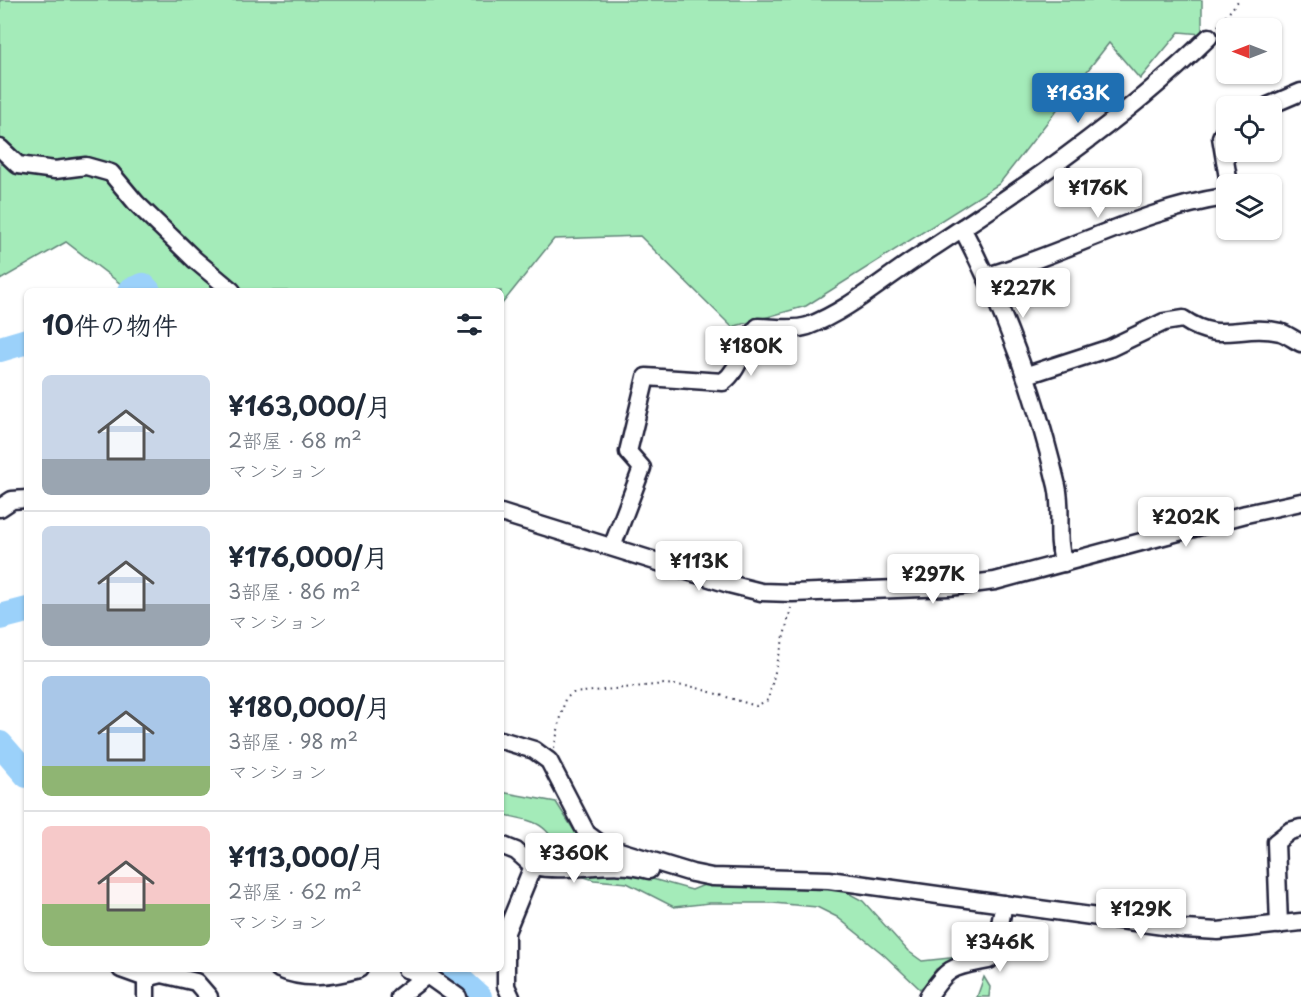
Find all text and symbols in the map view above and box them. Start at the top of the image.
north arrow [1216,18,1282,84]
map controls [1216,18,1282,240]
pin: ¥163K [1036,73,1120,124]
text: ¥163K [1046,77,1110,107]
button: locate [1216,96,1282,162]
pin: ¥176K [1056,168,1140,219]
text: ¥176K [1068,172,1128,202]
button: layers [1216,174,1282,240]
pin: ¥227K [981,268,1065,319]
text: ¥227K [990,272,1056,302]
text: 10件の物件 [42,305,178,344]
icon: filters [453,308,486,341]
pin: ¥180K [709,326,793,377]
text: ¥180K [719,330,783,360]
text: ¥163,000/月 [228,386,392,425]
icon: home [90,399,162,471]
text: 2部屋 · 68 m² [228,425,362,455]
text: マンション [228,455,327,485]
pin: ¥202K [1144,497,1228,548]
text: ¥202K [1152,501,1220,531]
text: ¥176,000/月 [228,537,389,576]
pin: ¥113K [657,541,741,592]
text: ¥113K [669,545,729,575]
icon: home [90,550,162,622]
pin: ¥297K [891,554,975,605]
text: ¥297K [901,558,965,588]
text: 3部屋 · 86 m² [228,576,361,606]
text: マンション [228,606,327,636]
text: ¥180,000/月 [228,687,391,726]
icon: home [90,700,162,772]
text: 3部屋 · 98 m² [228,726,358,756]
text: マンション [228,756,327,786]
pin: ¥360K [532,833,616,884]
text: ¥113,000/月 [228,837,385,876]
text: ¥360K [539,837,609,867]
icon: home [90,850,162,922]
text: 2部屋 · 62 m² [228,876,362,906]
pin: ¥129K [1099,889,1183,940]
text: ¥129K [1110,893,1172,923]
text: マンション [228,906,327,936]
pin: ¥346K [958,922,1042,973]
text: ¥346K [966,926,1035,956]

